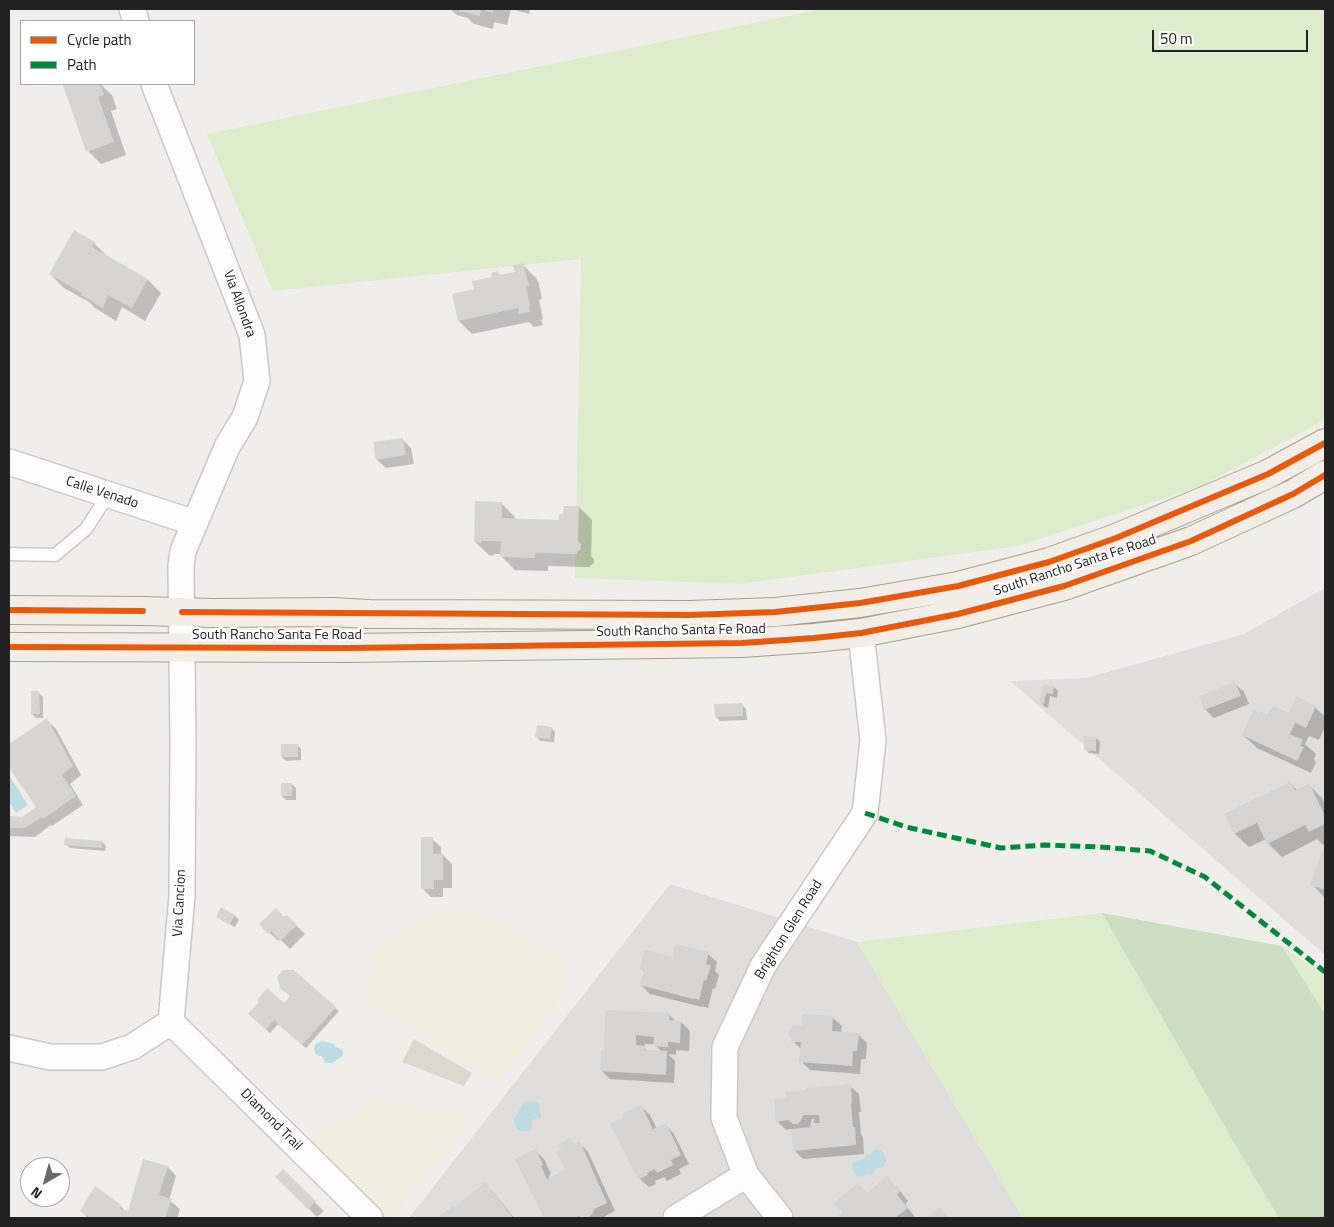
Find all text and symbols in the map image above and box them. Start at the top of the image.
legend [20,20,195,85]
scale bar [1154,20,1310,52]
text: 50 m [1160,27,1193,50]
text: Cycle path [67,28,132,51]
text: Path [67,53,97,76]
street label: Via Allondra [219,268,259,340]
street label: Calle Venado [64,473,140,513]
street label: South Rancho Santa Fe Road [992,532,1158,600]
street label: South Rancho Santa Fe Road [596,621,766,641]
street label: South Rancho Santa Fe Road [192,628,362,644]
street label: Via Cancion [170,869,190,937]
street label: Brighton Glen Road [752,877,826,983]
street label: Diamond Trail [237,1086,305,1154]
north arrow [20,1157,70,1207]
text: N [26,1182,46,1205]

